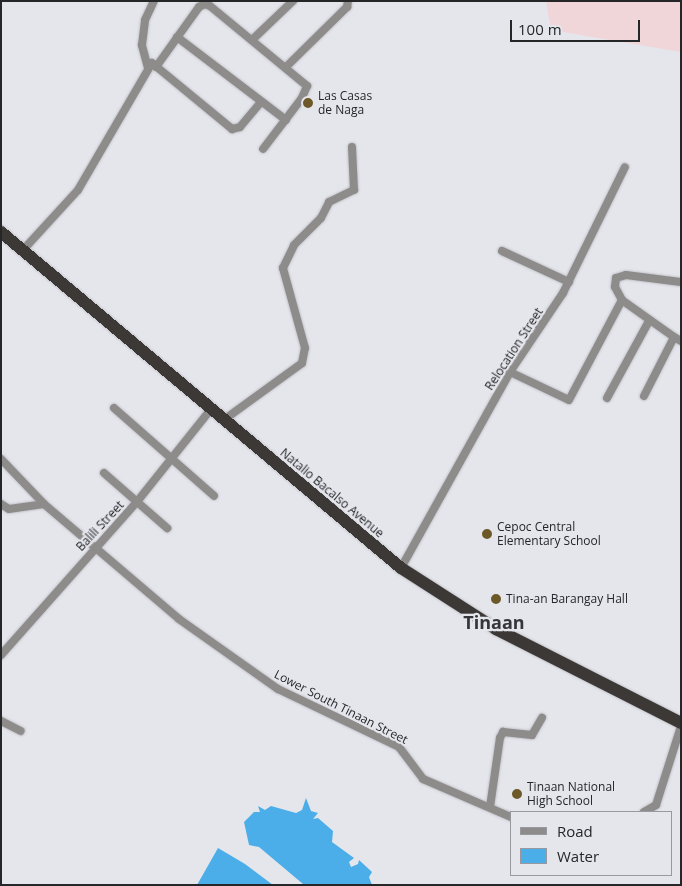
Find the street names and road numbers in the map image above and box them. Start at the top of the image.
street label: Relocation Street [482,305,546,393]
street label: Natalio Bacalso Avenue [277,445,387,541]
street label: Balili Street [73,498,127,554]
street label: Lower South Tinaan Street [272,667,410,747]

